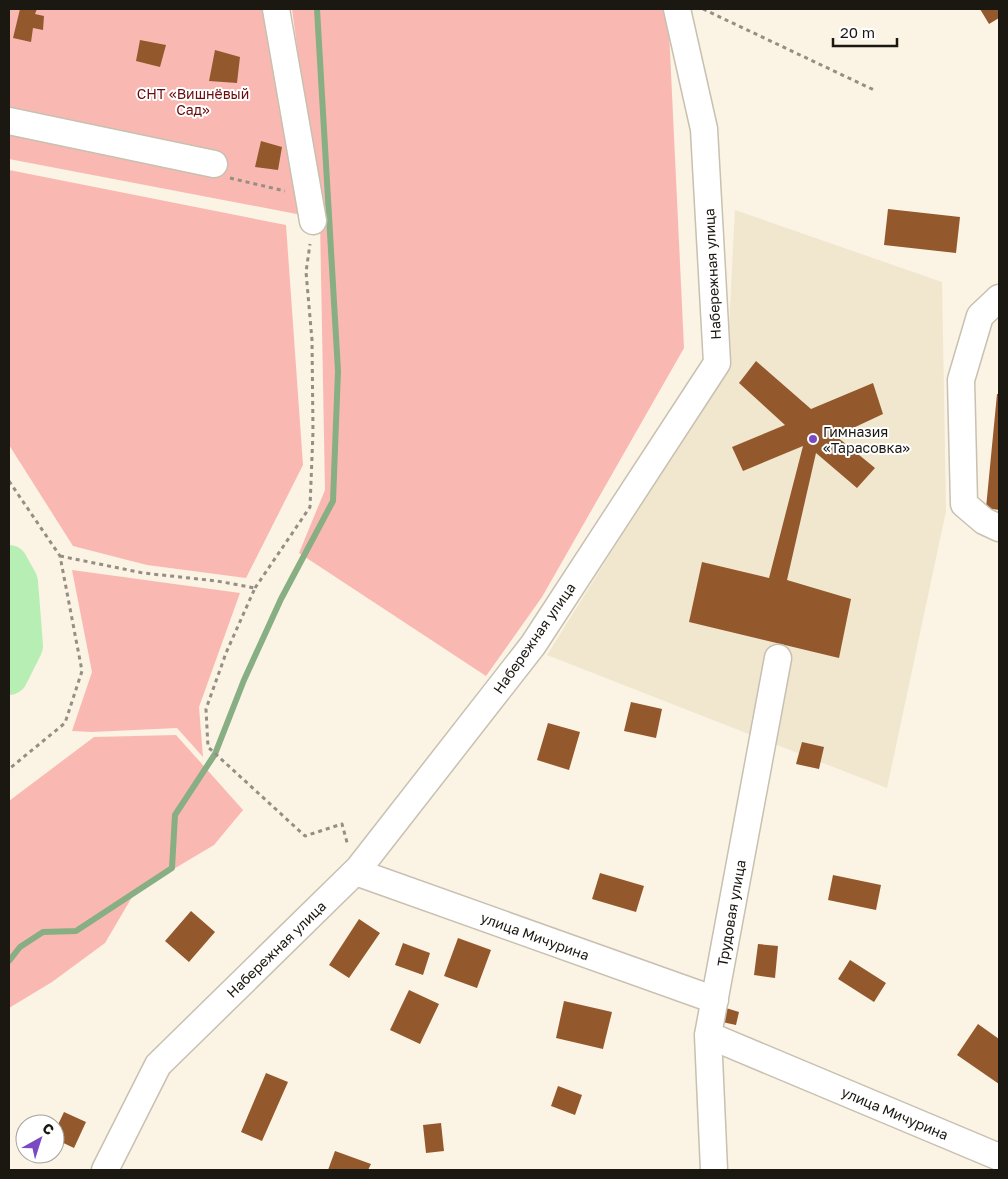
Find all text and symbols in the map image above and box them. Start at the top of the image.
scale bar [833,15,897,47]
text: 20 m [840,23,875,41]
park label: СНТ «Вишнёвый Сад» [137,85,249,118]
street label: Набережная улица [700,208,724,340]
place label: Гимназия «Тарасовка» [823,423,910,456]
marker: Гимназия «Тарасовка» [807,433,819,445]
street label: Набережная улица [489,579,579,697]
street label: Трудовая улица [713,858,749,968]
street label: Набережная улица [223,897,329,1001]
street label: улица Мичурина [478,908,592,964]
street label: улица Мичурина [839,1083,951,1143]
north arrow [15,1114,65,1164]
text: С [39,1119,58,1138]

